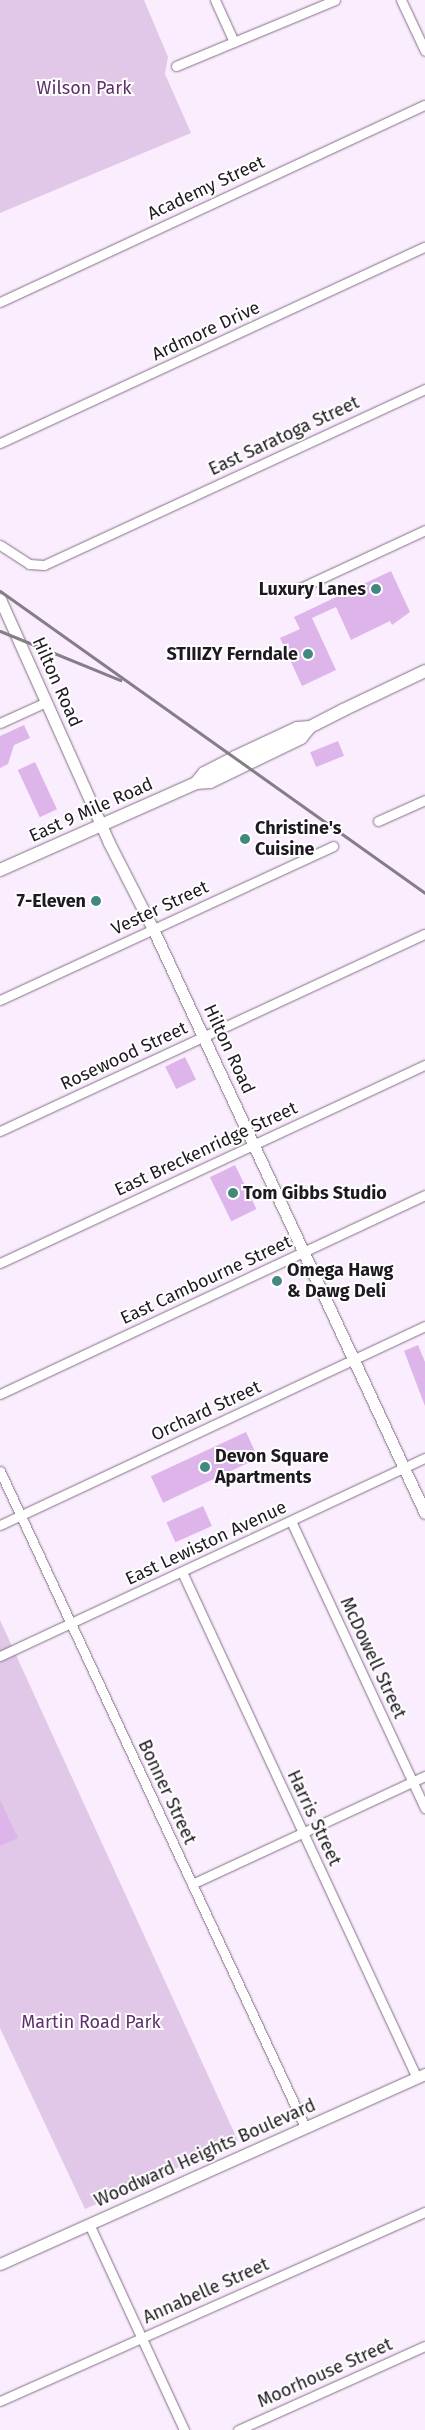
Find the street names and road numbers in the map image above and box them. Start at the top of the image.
street label: Academy Street [144,151,268,225]
street label: Ardmore Drive [149,297,263,365]
street label: East Saratoga Street [205,392,363,480]
street label: Hilton Road [28,634,86,730]
street label: East 9 Mile Road [26,773,156,847]
street label: Vester Street [108,876,212,940]
street label: Hilton Road [199,1001,259,1097]
street label: Rosewood Street [57,1017,191,1095]
street label: East Breckenridge Street [111,1097,301,1201]
street label: East Cambourne Street [117,1231,295,1329]
street label: Orchard Street [148,1376,264,1446]
street label: East Lewiston Avenue [122,1496,290,1590]
street label: McDowell Street [335,1594,411,1722]
street label: Bonner Street [133,1736,201,1848]
street label: Harris Street [282,1767,346,1869]
street label: Woodward Heights Boulevard [91,2094,319,2212]
street label: Annabelle Street [140,2254,272,2328]
street label: Moorhouse Street [254,2334,396,2412]

